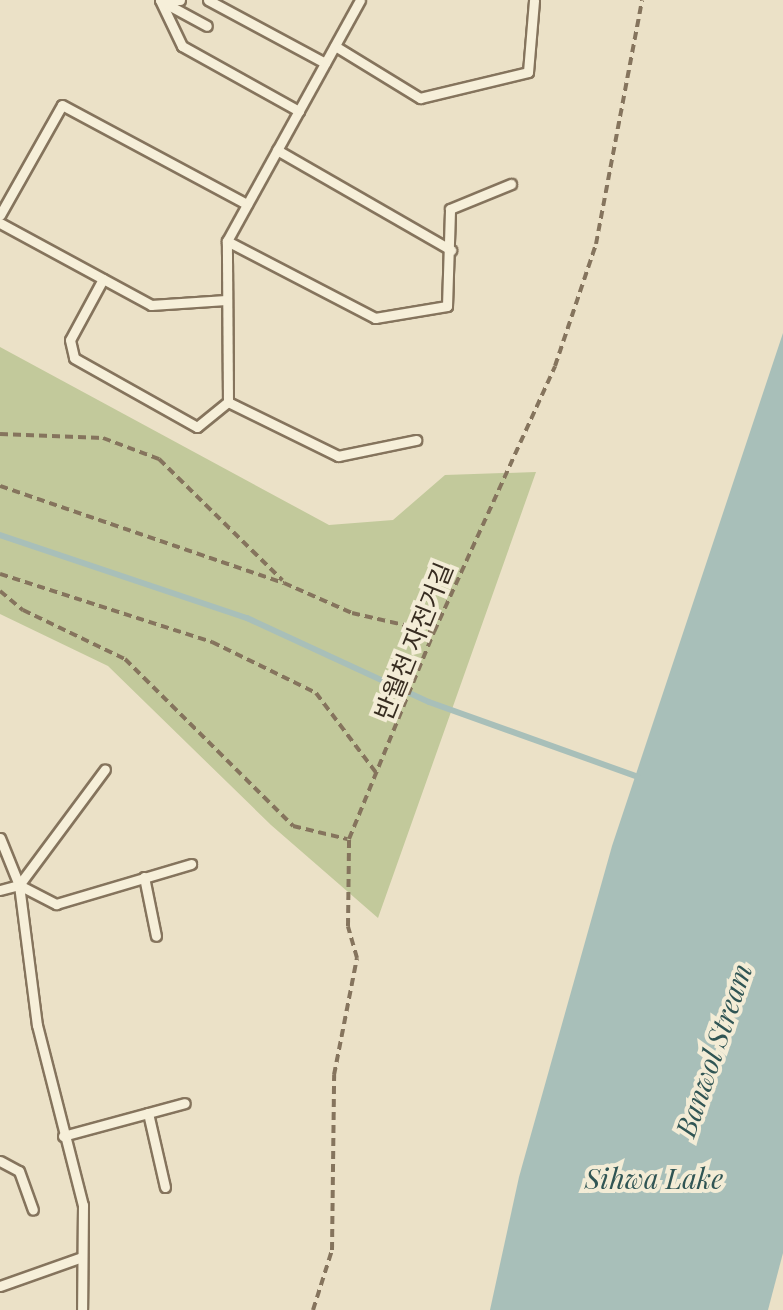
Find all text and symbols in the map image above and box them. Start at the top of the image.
street label: 반월천 자전거길 [368,558,458,724]
water label: Banwol Stream [668,959,758,1141]
water label: Sihwa Lake [585,1161,723,1195]

